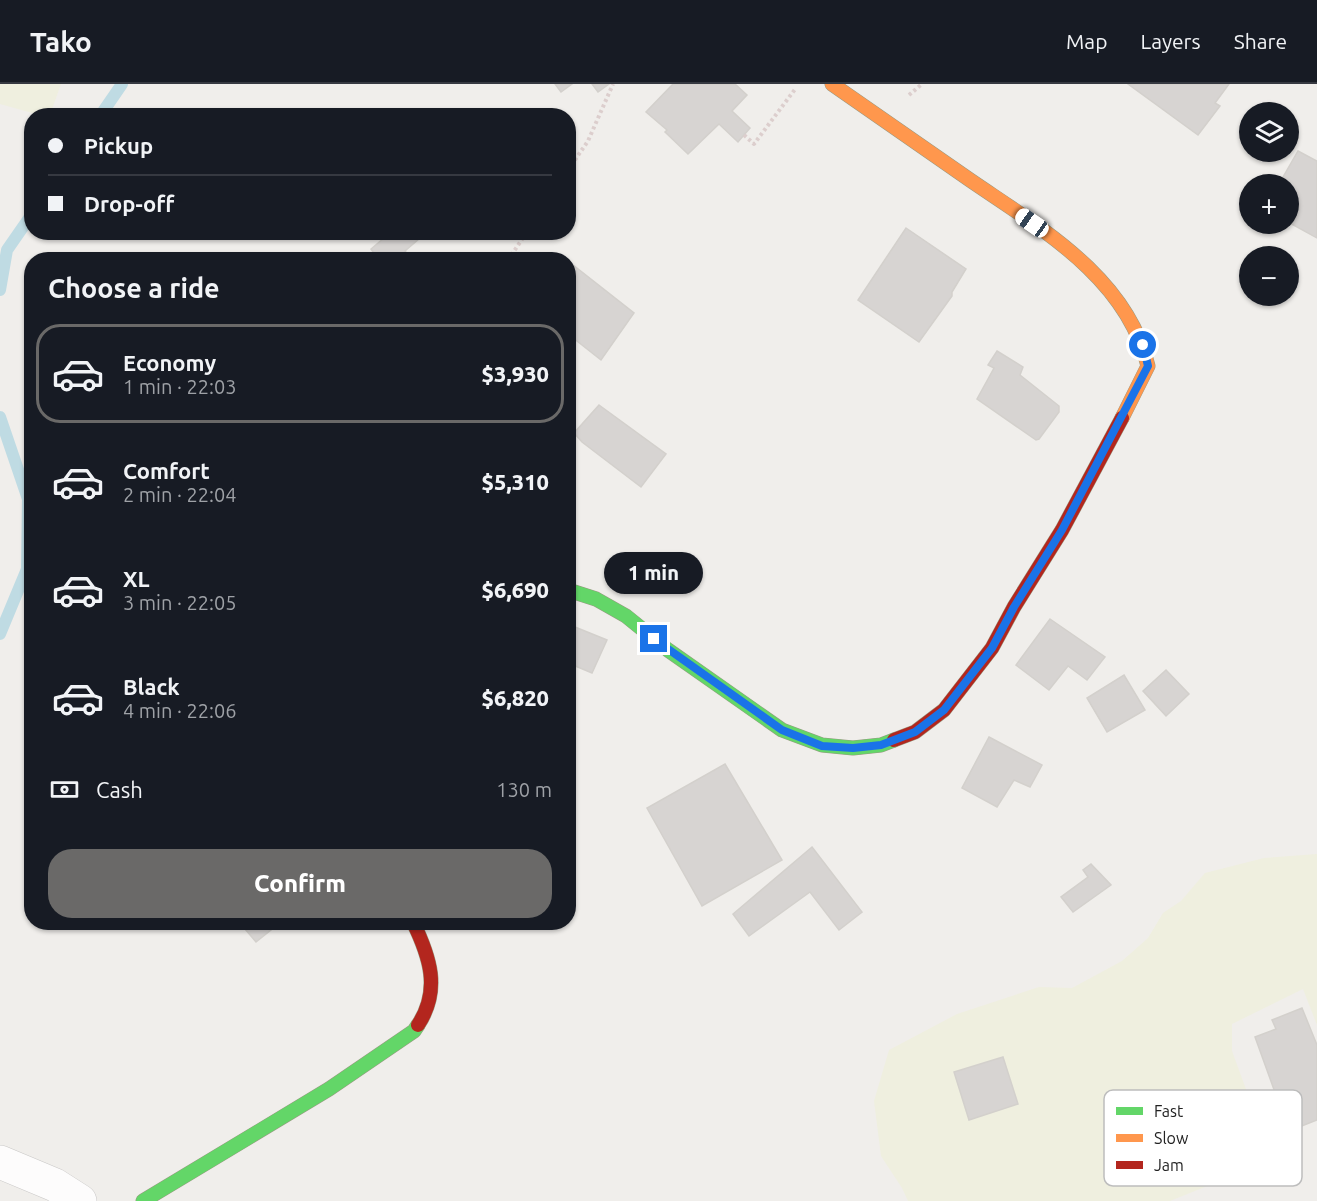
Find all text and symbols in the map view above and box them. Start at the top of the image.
text: Tako [30,26,92,57]
text: Map [1066,29,1107,53]
text: Layers [1140,29,1201,53]
text: Share [1234,29,1287,53]
map controls [1239,102,1299,306]
button: layers [1239,102,1299,162]
text: Pickup [84,133,153,158]
button: + [1239,174,1299,234]
text: Drop-off [84,191,174,216]
car [1012,205,1052,241]
button: − [1239,246,1299,306]
text: Choose a ride [48,273,220,303]
route start [1129,331,1156,358]
icon: car [51,347,105,401]
text: Economy [123,350,216,375]
text: $3,930 [482,361,549,386]
text: 1 min · 22:03 [123,375,237,398]
icon: car [51,455,105,509]
text: Comfort [123,458,210,483]
text: $5,310 [482,469,549,494]
text: 2 min · 22:04 [123,483,237,506]
callout: 1 min [604,552,704,594]
text: 1 min [628,561,679,584]
icon: car [51,563,105,617]
text: XL [123,566,150,591]
text: $6,690 [482,577,549,602]
text: 3 min · 22:05 [123,591,237,614]
route end [640,625,667,652]
icon: car [51,671,105,725]
text: Black [123,674,180,699]
text: $6,820 [482,685,549,710]
text: 4 min · 22:06 [123,699,237,722]
icon: cash [48,773,81,806]
text: Cash [96,777,143,802]
text: 130 m [496,778,552,801]
button: Confirm [48,849,552,918]
legend [1104,1090,1302,1186]
text: Fast [1154,1102,1184,1120]
text: Slow [1154,1129,1189,1147]
text: Jam [1154,1156,1184,1174]

